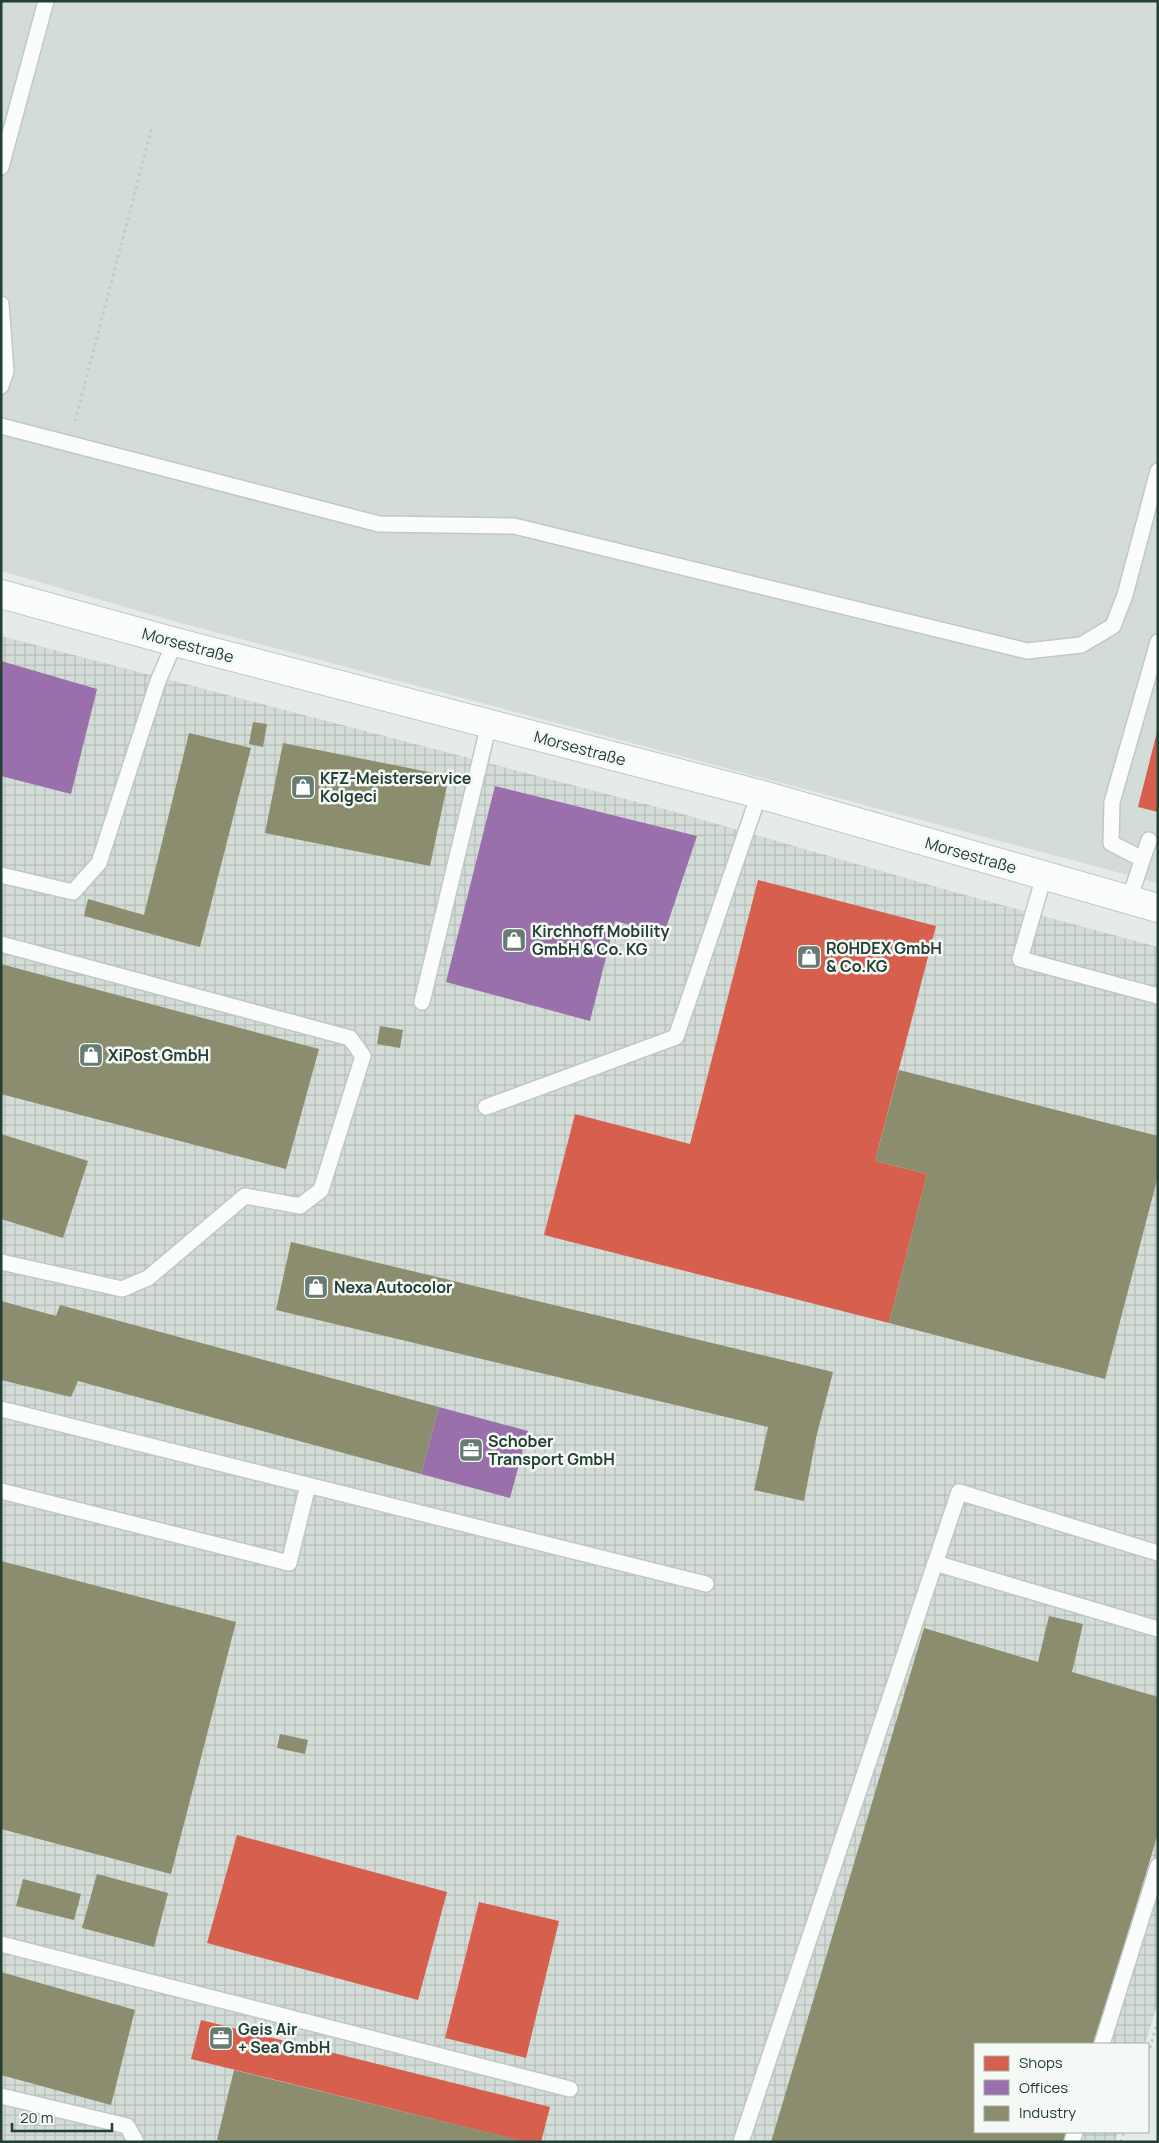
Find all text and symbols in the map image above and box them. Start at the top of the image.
street label: Morsestraße [140,622,236,668]
street label: Morsestraße [532,725,628,771]
place label: KFZ-Meisterservice Kolgeci [320,767,472,807]
shop icon: KFZ-Meisterservice Kolgeci [290,774,316,800]
street label: Morsestraße [923,831,1019,879]
place label: Kirchhoff Mobility GmbH & Co. KG [532,920,669,960]
shop icon: Kirchhoff Mobility GmbH & Co. KG [501,927,527,953]
place label: ROHDEX GmbH & Co.KG [826,937,942,977]
shop icon: ROHDEX GmbH & Co.KG [796,944,822,970]
shop icon: XiPost GmbH [78,1042,104,1068]
place label: XiPost GmbH [108,1044,209,1066]
shop icon: Nexa Autocolor [303,1274,329,1300]
place label: Nexa Autocolor [334,1276,453,1298]
place label: Schober Transport GmbH [488,1430,615,1470]
office icon: Schober Transport GmbH [458,1437,484,1463]
place label: Geis Air + Sea GmbH [238,2018,330,2058]
office icon: Geis Air + Sea GmbH [208,2025,234,2051]
legend [974,2043,1149,2133]
text: Shops [1019,2052,1063,2073]
text: Offices [1019,2077,1068,2098]
scale bar [12,2100,112,2132]
text: Industry [1019,2102,1076,2123]
text: 20 m [20,2107,53,2128]

